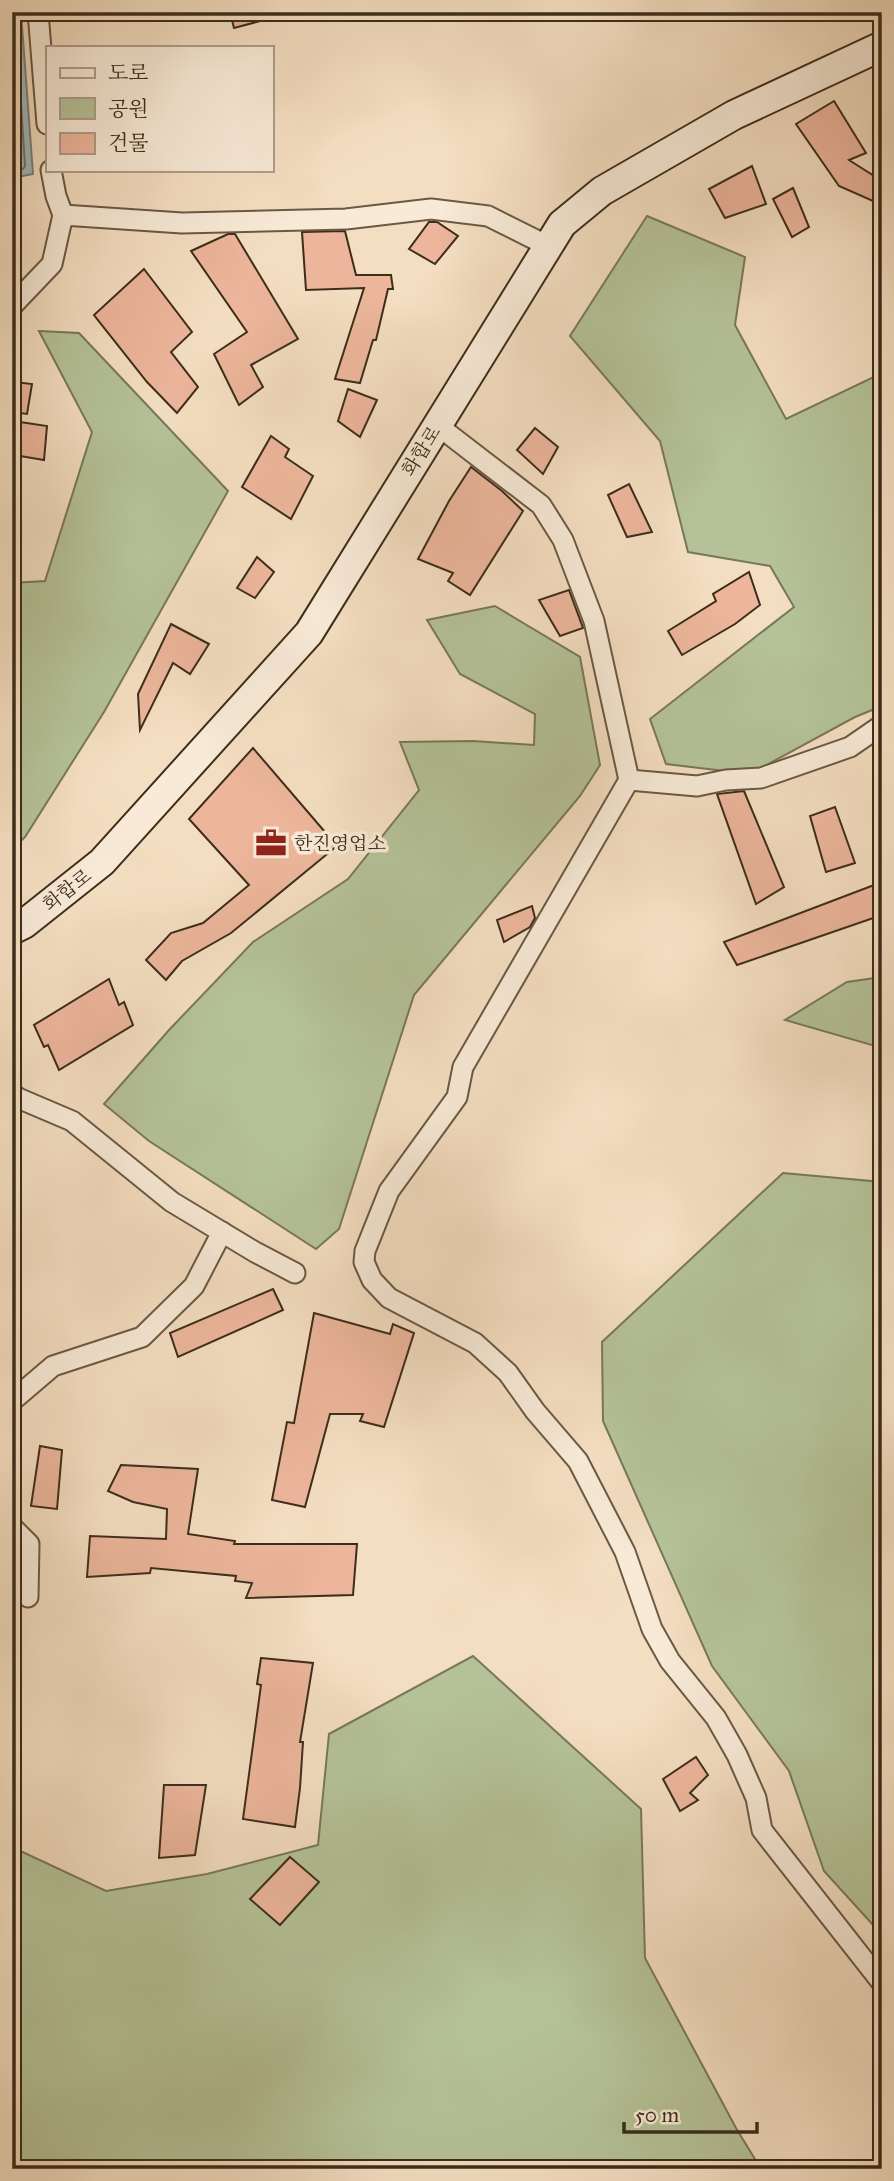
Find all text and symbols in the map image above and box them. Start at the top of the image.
legend [46,46,273,172]
text: 도로 [108,60,149,86]
text: 공원 [108,96,149,122]
text: 건물 [108,130,149,156]
street label: 화합로 [397,422,445,480]
office icon: 한진영업소 [254,826,288,860]
place label: 한진영업소 [294,832,386,855]
street label: 화합로 [38,864,96,916]
scale bar [624,2090,758,2134]
text: 50 m [635,2102,680,2128]

